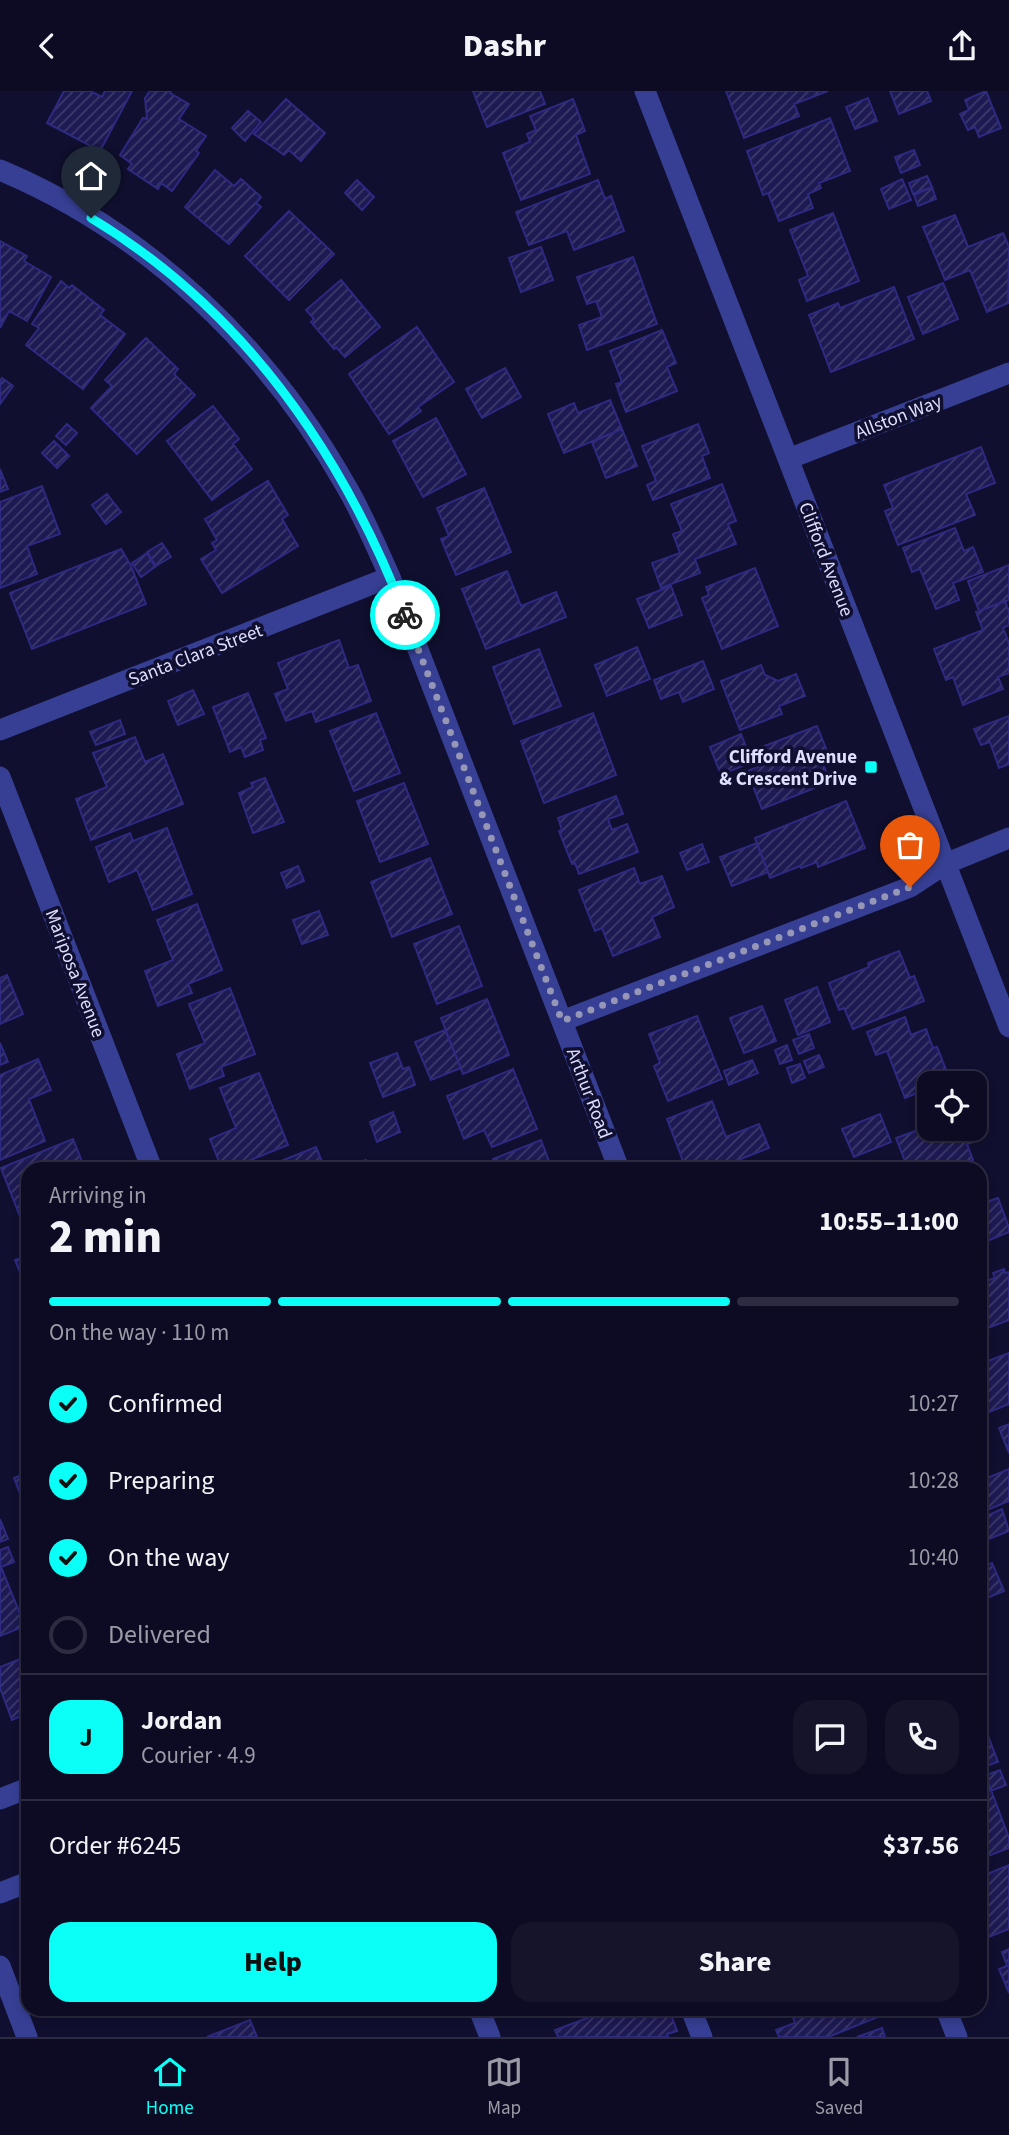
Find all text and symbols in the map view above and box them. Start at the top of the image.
text: Dashr [463,23,546,69]
icon: back [28,27,66,65]
icon: share [943,27,981,65]
pin [61,146,121,218]
icon: home [72,157,110,195]
street label: Allston Way [851,388,946,446]
street label: Clifford Avenue [791,498,860,621]
courier [370,580,440,650]
icon: bike [386,596,424,634]
street label: Santa Clara Street [124,617,267,693]
place label: Clifford Avenue & Crescent Drive [719,744,857,793]
marker: Clifford Avenue & Crescent Drive [863,759,879,775]
pin [880,815,940,887]
icon: bag [891,826,929,864]
street label: Mariposa Avenue [38,906,111,1042]
street label: Arthur Road [559,1044,618,1143]
map controls [917,1071,987,1141]
button: locate [917,1071,987,1141]
text: Arriving in [49,1179,147,1212]
text: 10:55–11:00 [819,1203,959,1240]
text: 2 min [49,1205,162,1270]
text: On the way · 110 m [49,1316,229,1349]
icon: check [49,1385,87,1423]
text: Confirmed [108,1385,223,1422]
text: 10:27 [908,1387,959,1420]
icon: check [49,1462,87,1500]
text: Preparing [108,1462,214,1499]
text: 10:28 [908,1464,959,1497]
icon: check [49,1539,87,1577]
text: On the way [108,1539,229,1576]
text: 10:40 [908,1541,959,1574]
text: Delivered [108,1616,211,1653]
button: chat [793,1700,867,1774]
button: phone [885,1700,959,1774]
text: Jordan [141,1702,222,1739]
text: J [79,1719,93,1756]
text: Courier · 4.9 [141,1739,256,1772]
text: Order #6245 [49,1827,181,1864]
text: $37.56 [883,1827,959,1864]
button: Help [49,1922,497,2002]
button: Share [511,1922,959,2002]
tab: Home [146,2053,194,2122]
tab: Map [485,2053,523,2122]
tab: Saved [815,2053,863,2122]

